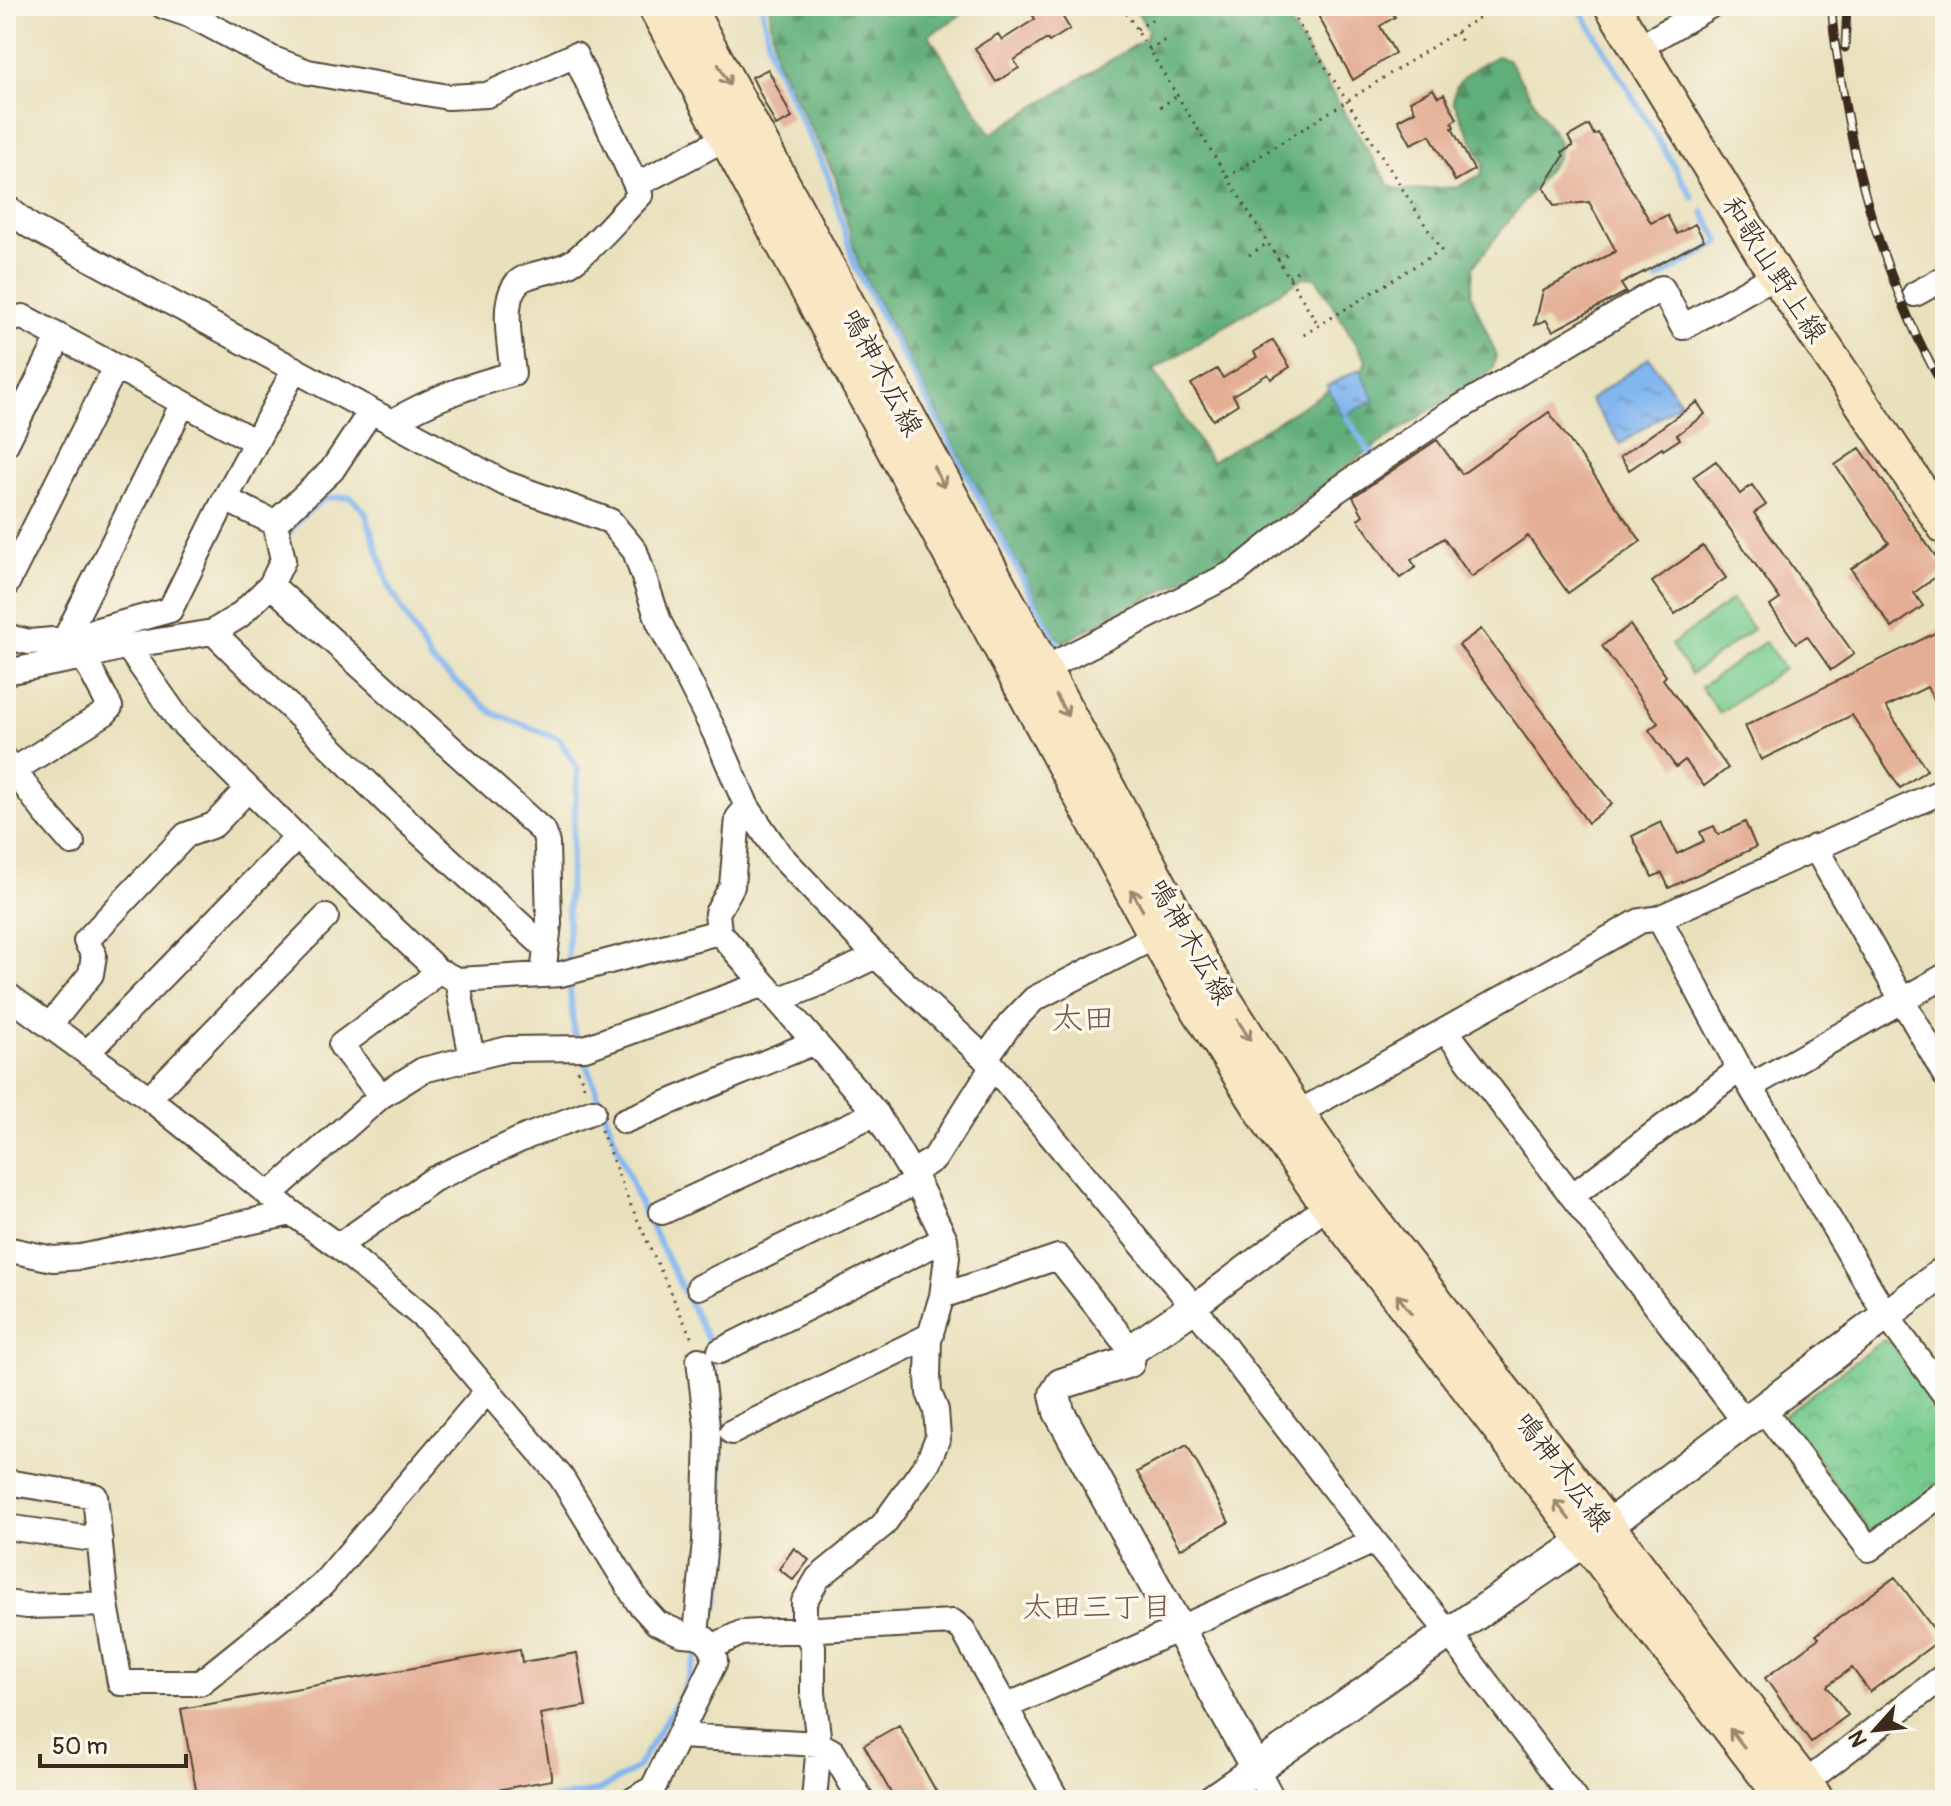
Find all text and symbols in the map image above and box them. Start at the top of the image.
one-way arrow [716,62,732,86]
street label: 和歌山野上線 [1713,190,1834,350]
street label: 鳴神木広線 [833,303,930,443]
one-way arrow [932,464,947,488]
one-way arrow [1055,693,1070,717]
street label: 鳴神木広線 [1141,872,1241,1011]
one-way arrow [1129,889,1144,913]
district label: 太田 [1051,999,1115,1039]
one-way arrow [1236,1018,1252,1041]
one-way arrow [1395,1293,1412,1315]
street label: 鳴神木広線 [1507,1405,1619,1538]
one-way arrow [1553,1500,1570,1521]
district label: 太田三丁目 [1022,1589,1172,1626]
north arrow [1835,1690,1915,1770]
scale bar [40,1718,186,1768]
text: N [1842,1726,1874,1752]
one-way arrow [1729,1728,1746,1749]
text: 50 m [52,1732,108,1761]

